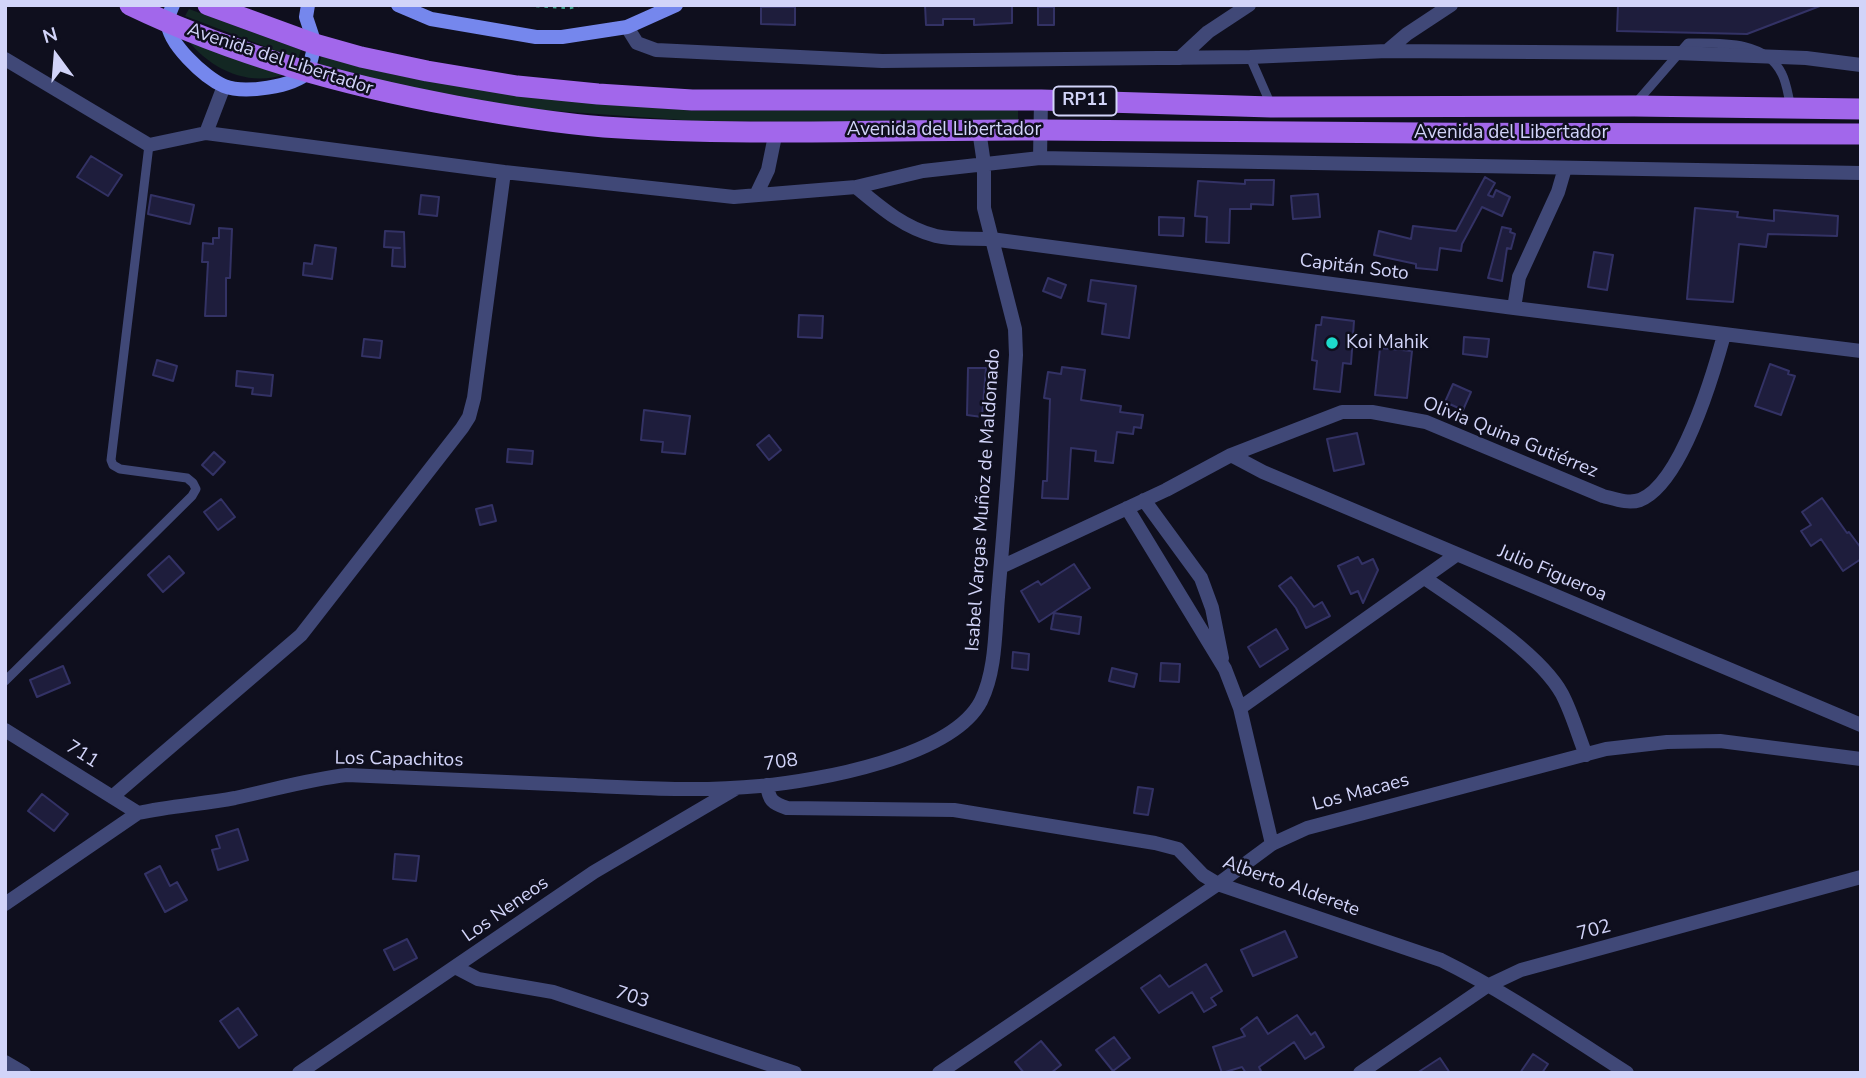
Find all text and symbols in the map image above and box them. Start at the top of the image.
street label: Avenida del Libertador [184,19,376,101]
north arrow [21,21,91,91]
text: N [40,21,61,50]
road number: RP11 [1054,86,1116,116]
street label: Avenida del Libertador [847,119,1041,141]
street label: Avenida del Libertador [1414,122,1608,144]
street label: Capitán Soto [1298,250,1410,286]
place label: Koi Mahik [1346,332,1429,354]
marker: Koi Mahik [1324,335,1340,351]
street label: Isabel Vargas Muñoz de Maldonado [962,348,1006,652]
street label: Olivia Quina Gutiérrez [1419,392,1601,484]
street label: Julio Figueroa [1494,541,1610,607]
street label: 711 [61,736,103,774]
street label: Los Capachitos [334,747,464,773]
street label: 708 [762,749,800,777]
street label: Los Macaes [1310,769,1412,817]
street label: Alberto Alderete [1219,852,1363,922]
street label: Los Neneos [459,872,553,948]
street label: 702 [1575,916,1613,946]
street label: 703 [612,982,652,1014]

